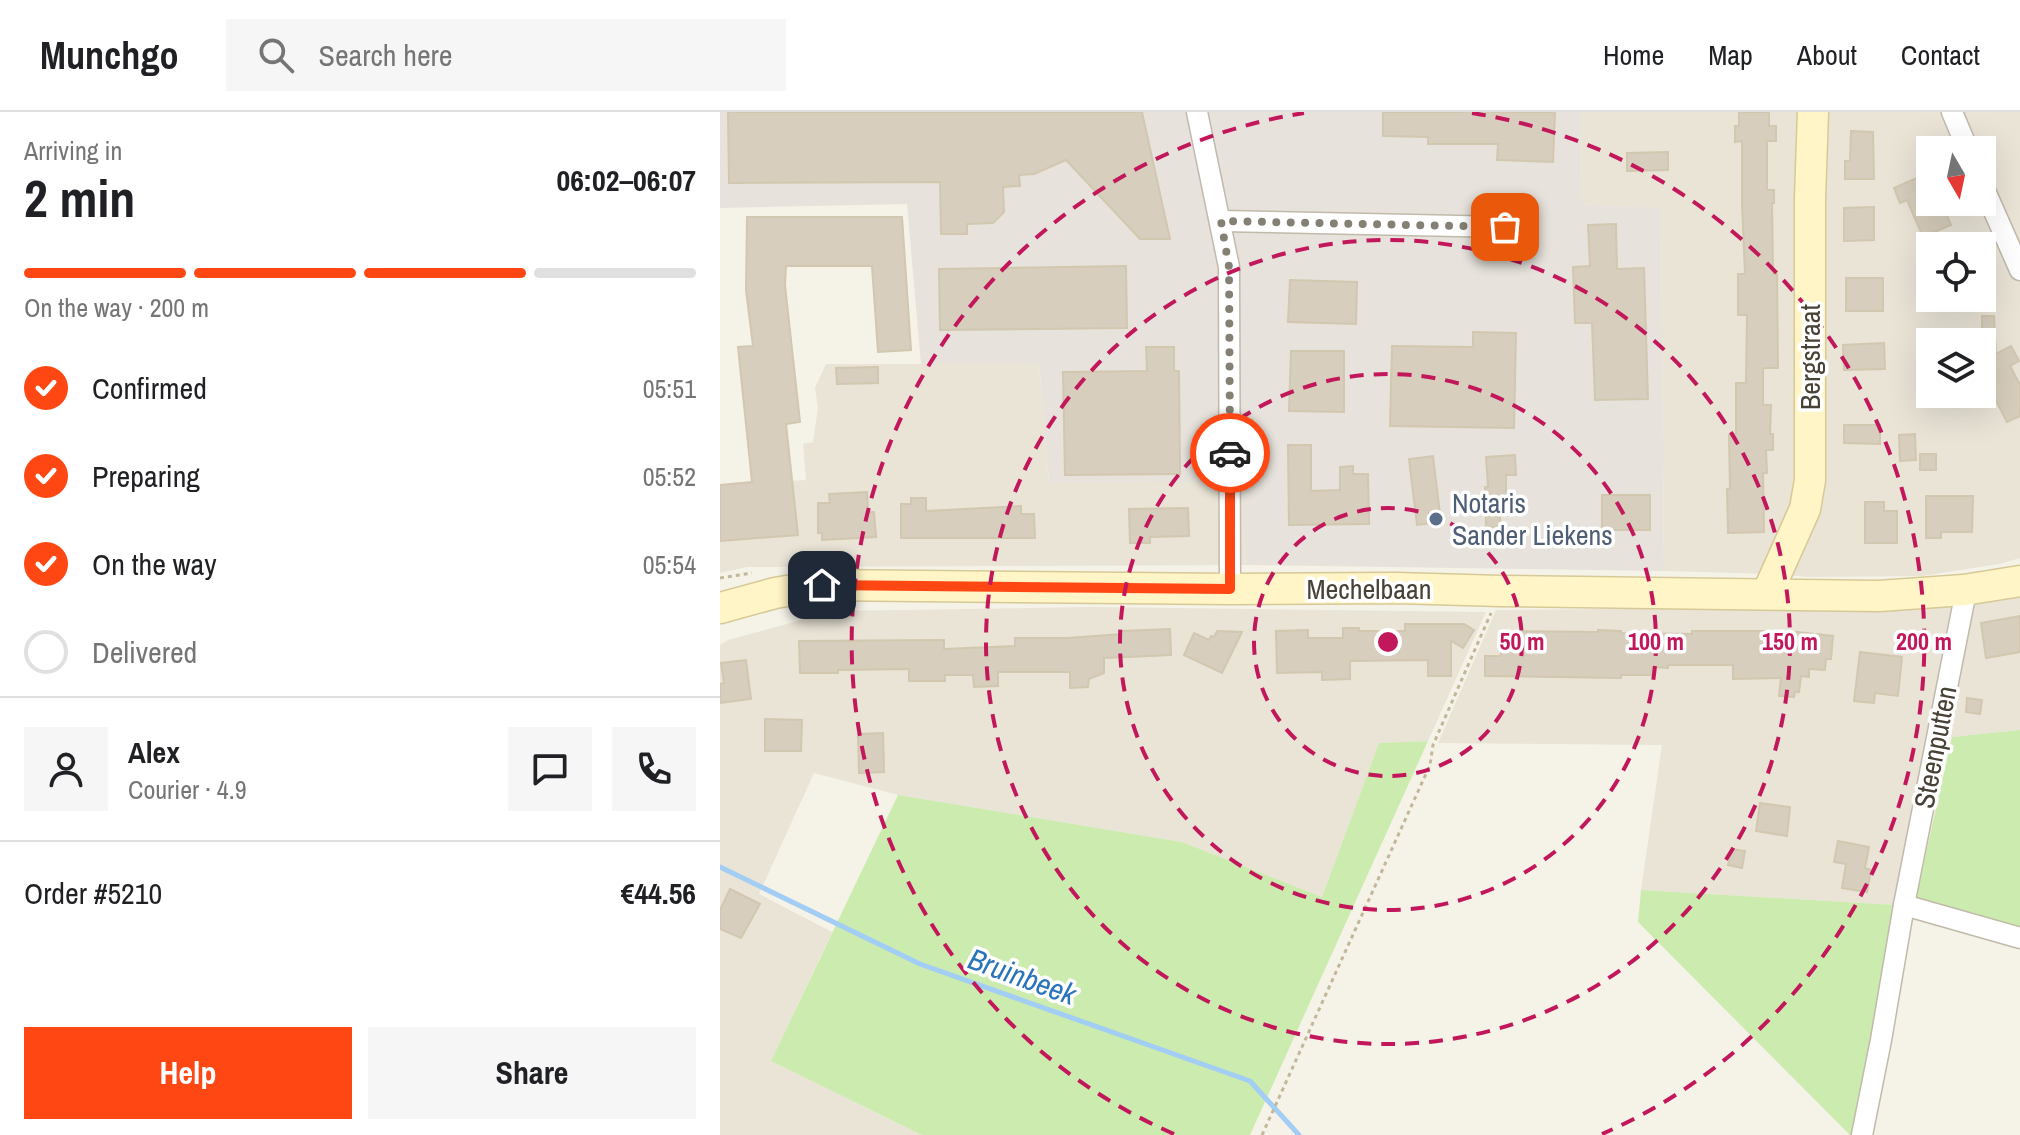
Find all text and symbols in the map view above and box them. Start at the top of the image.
search box [226,19,786,91]
text: Munchgo [40,30,178,81]
icon: search [254,33,298,77]
text: Search here [318,35,453,75]
text: Home [1603,36,1664,74]
text: Map [1708,36,1753,74]
text: About [1797,36,1857,74]
text: Contact [1901,36,1980,74]
text: Arriving in [24,133,122,168]
north arrow [1916,136,1996,216]
map controls [1916,136,1996,408]
text: 06:02–06:07 [557,160,696,200]
text: 2 min [24,163,135,233]
pin [1471,193,1539,261]
icon: bag [1483,205,1527,249]
button: locate [1916,232,1996,312]
text: On the way · 200 m [24,290,209,325]
street label: Bergstraat [1791,304,1829,410]
button: layers [1916,328,1996,408]
icon: check [24,366,68,410]
text: Confirmed [92,368,207,408]
text: 05:51 [643,371,696,406]
courier [1190,413,1270,493]
icon: car [1208,431,1252,475]
icon: check [24,454,68,498]
text: Preparing [92,456,200,496]
text: 05:52 [643,459,696,494]
place label: Notaris Sander Liekens [1452,484,1613,554]
marker: Notaris Sander Liekens [1427,510,1445,528]
icon: check [24,542,68,586]
text: On the way [92,544,216,584]
text: 05:54 [643,547,696,582]
pin [788,551,856,619]
icon: home [800,563,844,607]
street label: Mechelbaan [1306,570,1432,608]
text: 50 m [1500,625,1544,657]
text: 100 m [1628,625,1684,657]
text: 150 m [1762,625,1818,657]
text: 200 m [1896,625,1952,657]
centre of rings [1374,628,1402,656]
text: Delivered [92,632,197,672]
street label: Steenputten [1905,683,1965,811]
button: person [24,727,108,811]
button: chat [508,727,592,811]
button: phone [612,727,696,811]
text: Alex [128,732,180,772]
text: Courier · 4.9 [128,772,247,807]
text: Order #5210 [24,873,162,913]
text: €44.56 [621,873,696,913]
water label: Bruinbeek [963,938,1083,1015]
button: Help [24,1027,352,1119]
button: Share [368,1027,696,1119]

